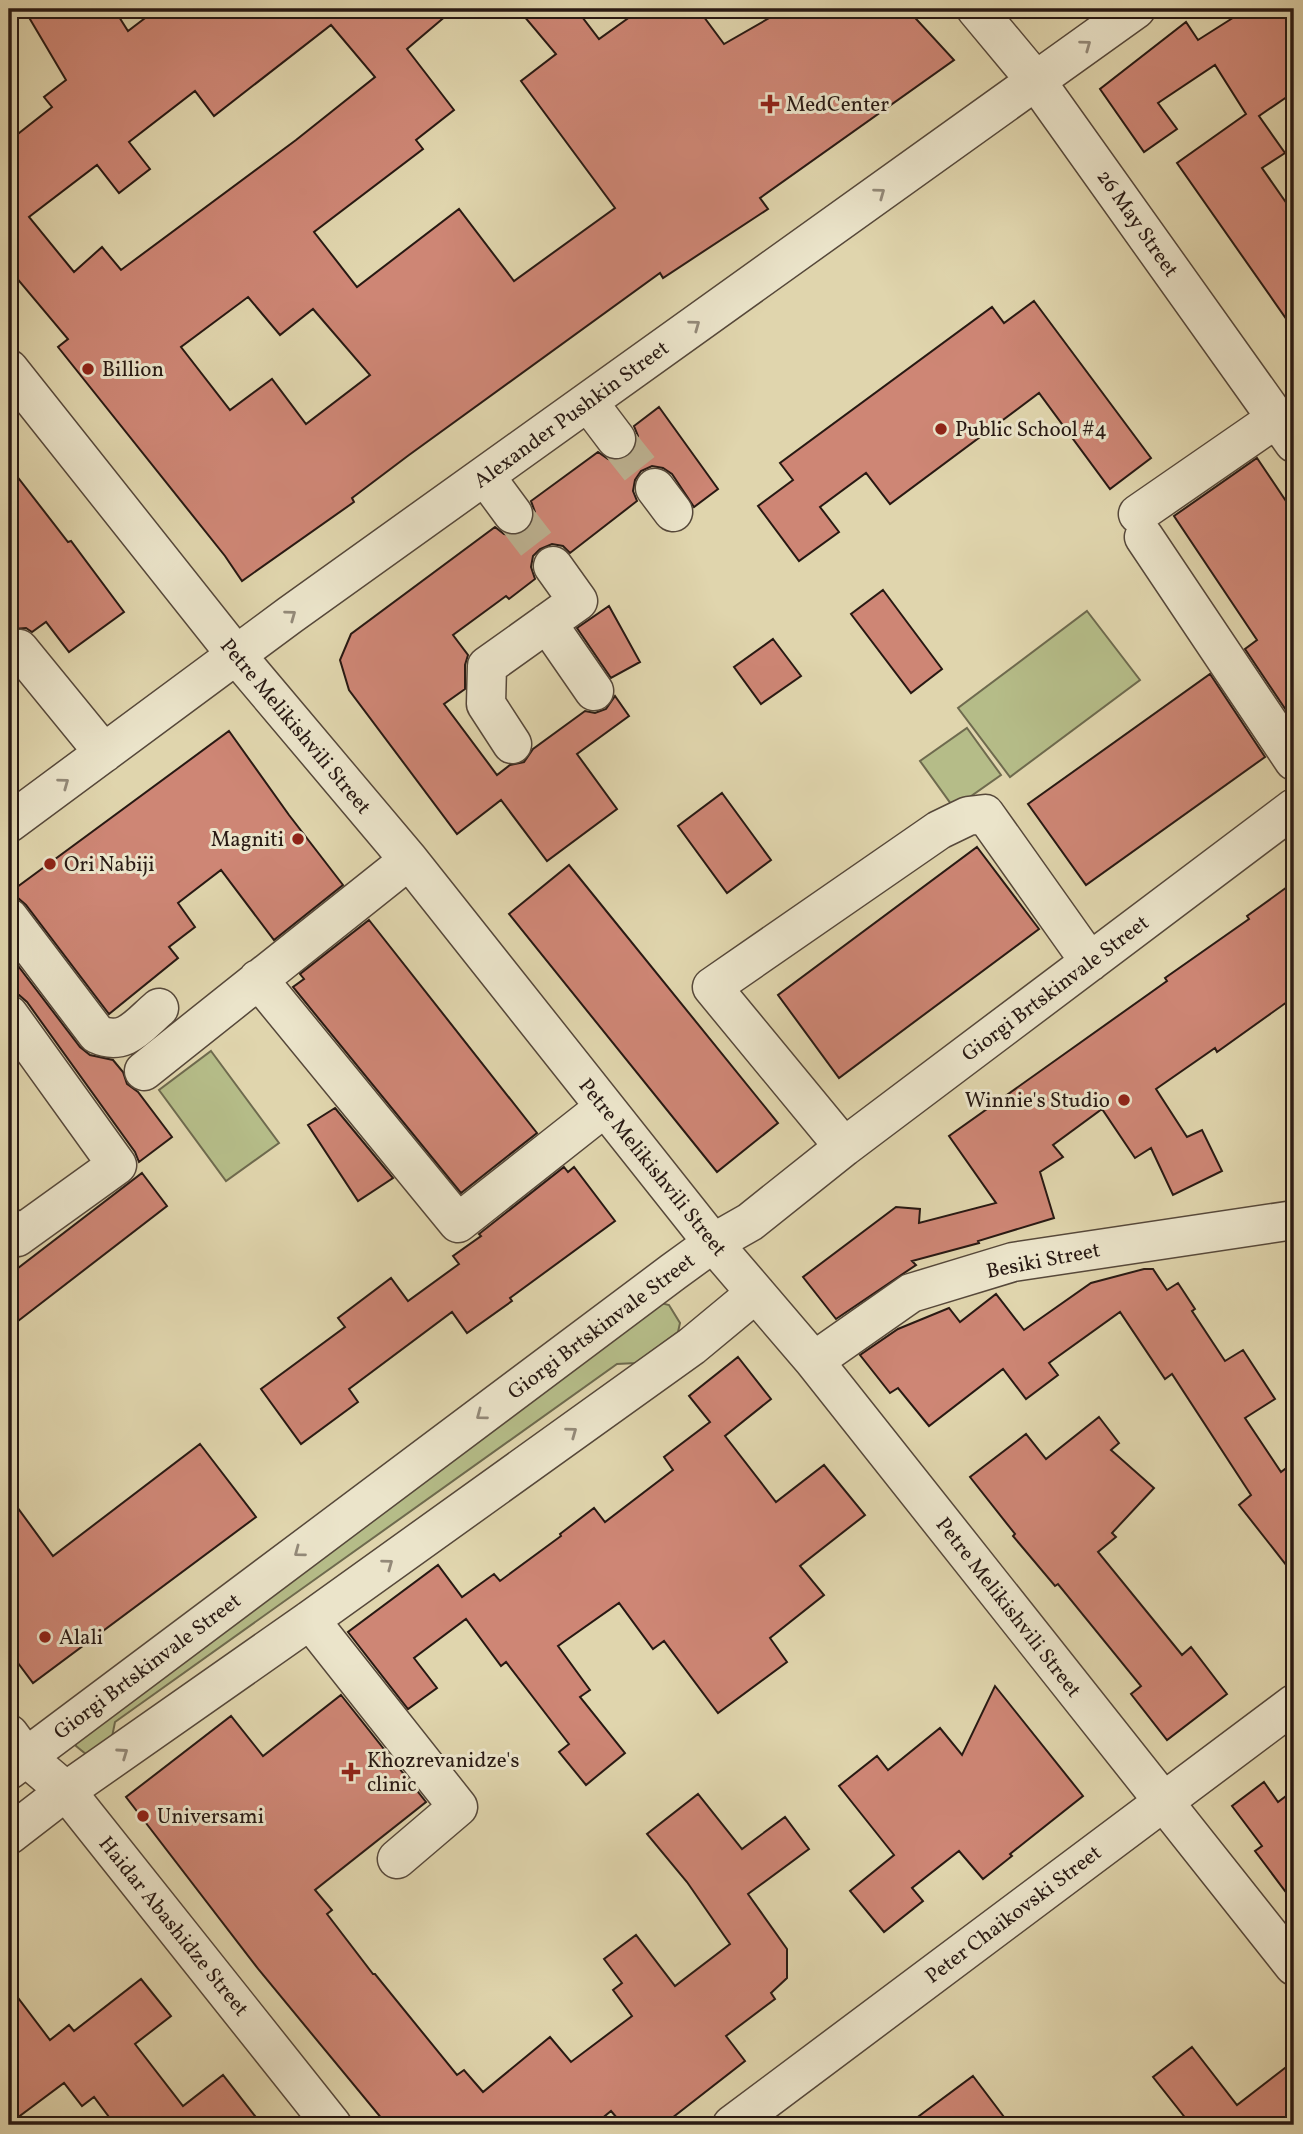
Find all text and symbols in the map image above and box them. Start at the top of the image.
one-way arrow [1078,41,1091,53]
place label: MedCenter [786,91,889,120]
marker: MedCenter [760,94,780,114]
street label: 26 May Street [1089,164,1185,284]
one-way arrow [872,189,885,201]
one-way arrow [687,321,700,333]
street label: Alexander Pushkin Street [468,334,675,496]
place label: Billion [102,356,164,385]
marker: Billion [80,361,96,377]
place label: Public School #4 [955,416,1107,445]
marker: Public School #4 [933,421,949,437]
one-way arrow [283,611,296,623]
street label: Petre Melikishvili Street [213,633,377,821]
one-way arrow [56,778,69,791]
place label: Magniti [211,826,284,855]
marker: Magniti [290,831,306,847]
place label: Ori Nabiji [64,851,155,880]
marker: Ori Nabiji [42,856,58,872]
street label: Giorgi Brtskinvale Street [956,909,1156,1069]
street label: Petre Melikishvili Street [571,1073,733,1263]
place label: Winnie's Studio [965,1087,1110,1116]
marker: Winnie's Studio [1116,1092,1132,1108]
street label: Besiki Street [984,1236,1103,1287]
street label: Giorgi Brtskinvale Street [502,1247,702,1407]
one-way arrow [476,1407,489,1420]
one-way arrow [565,1427,577,1440]
street label: Petre Melikishvili Street [928,1512,1087,1704]
one-way arrow [294,1544,307,1556]
one-way arrow [380,1560,393,1572]
street label: Giorgi Brtskinvale Street [48,1587,248,1747]
place label: Alali [59,1624,103,1653]
marker: Alali [37,1629,53,1645]
place label: Khozrevanidze's clinic [367,1747,519,1800]
one-way arrow [115,1749,128,1761]
marker: Khozrevanidze's clinic [341,1762,361,1782]
place label: Universami [157,1803,264,1832]
marker: Universami [135,1808,151,1824]
street label: Haidar Abashidze Street [91,1831,255,2023]
street label: Peter Chaikovski Street [920,1839,1108,1991]

